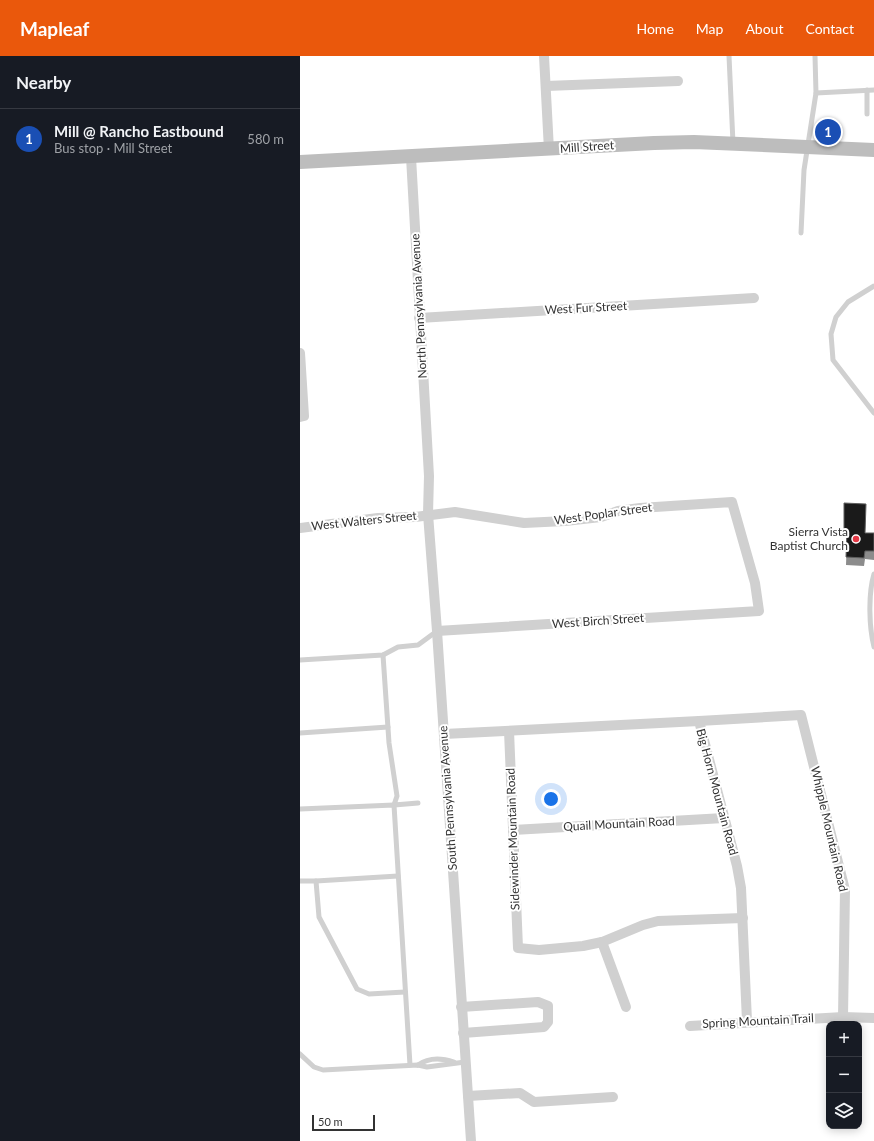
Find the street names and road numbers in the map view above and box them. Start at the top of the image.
street label: Mill Street [559,137,615,156]
street label: North Pennsylvania Avenue [407,233,430,379]
street label: West Fur Street [544,298,628,317]
street label: West Poplar Street [553,499,654,528]
street label: West Walters Street [311,507,418,533]
street label: West Birch Street [551,610,645,631]
street label: South Pennsylvania Avenue [435,725,460,871]
street label: Big Horn Mountain Road [693,727,742,857]
street label: Whipple Mountain Road [808,765,851,893]
street label: Sidewinder Mountain Road [503,768,522,910]
street label: Quail Mountain Road [563,813,675,834]
street label: Spring Mountain Trail [702,1010,814,1031]

